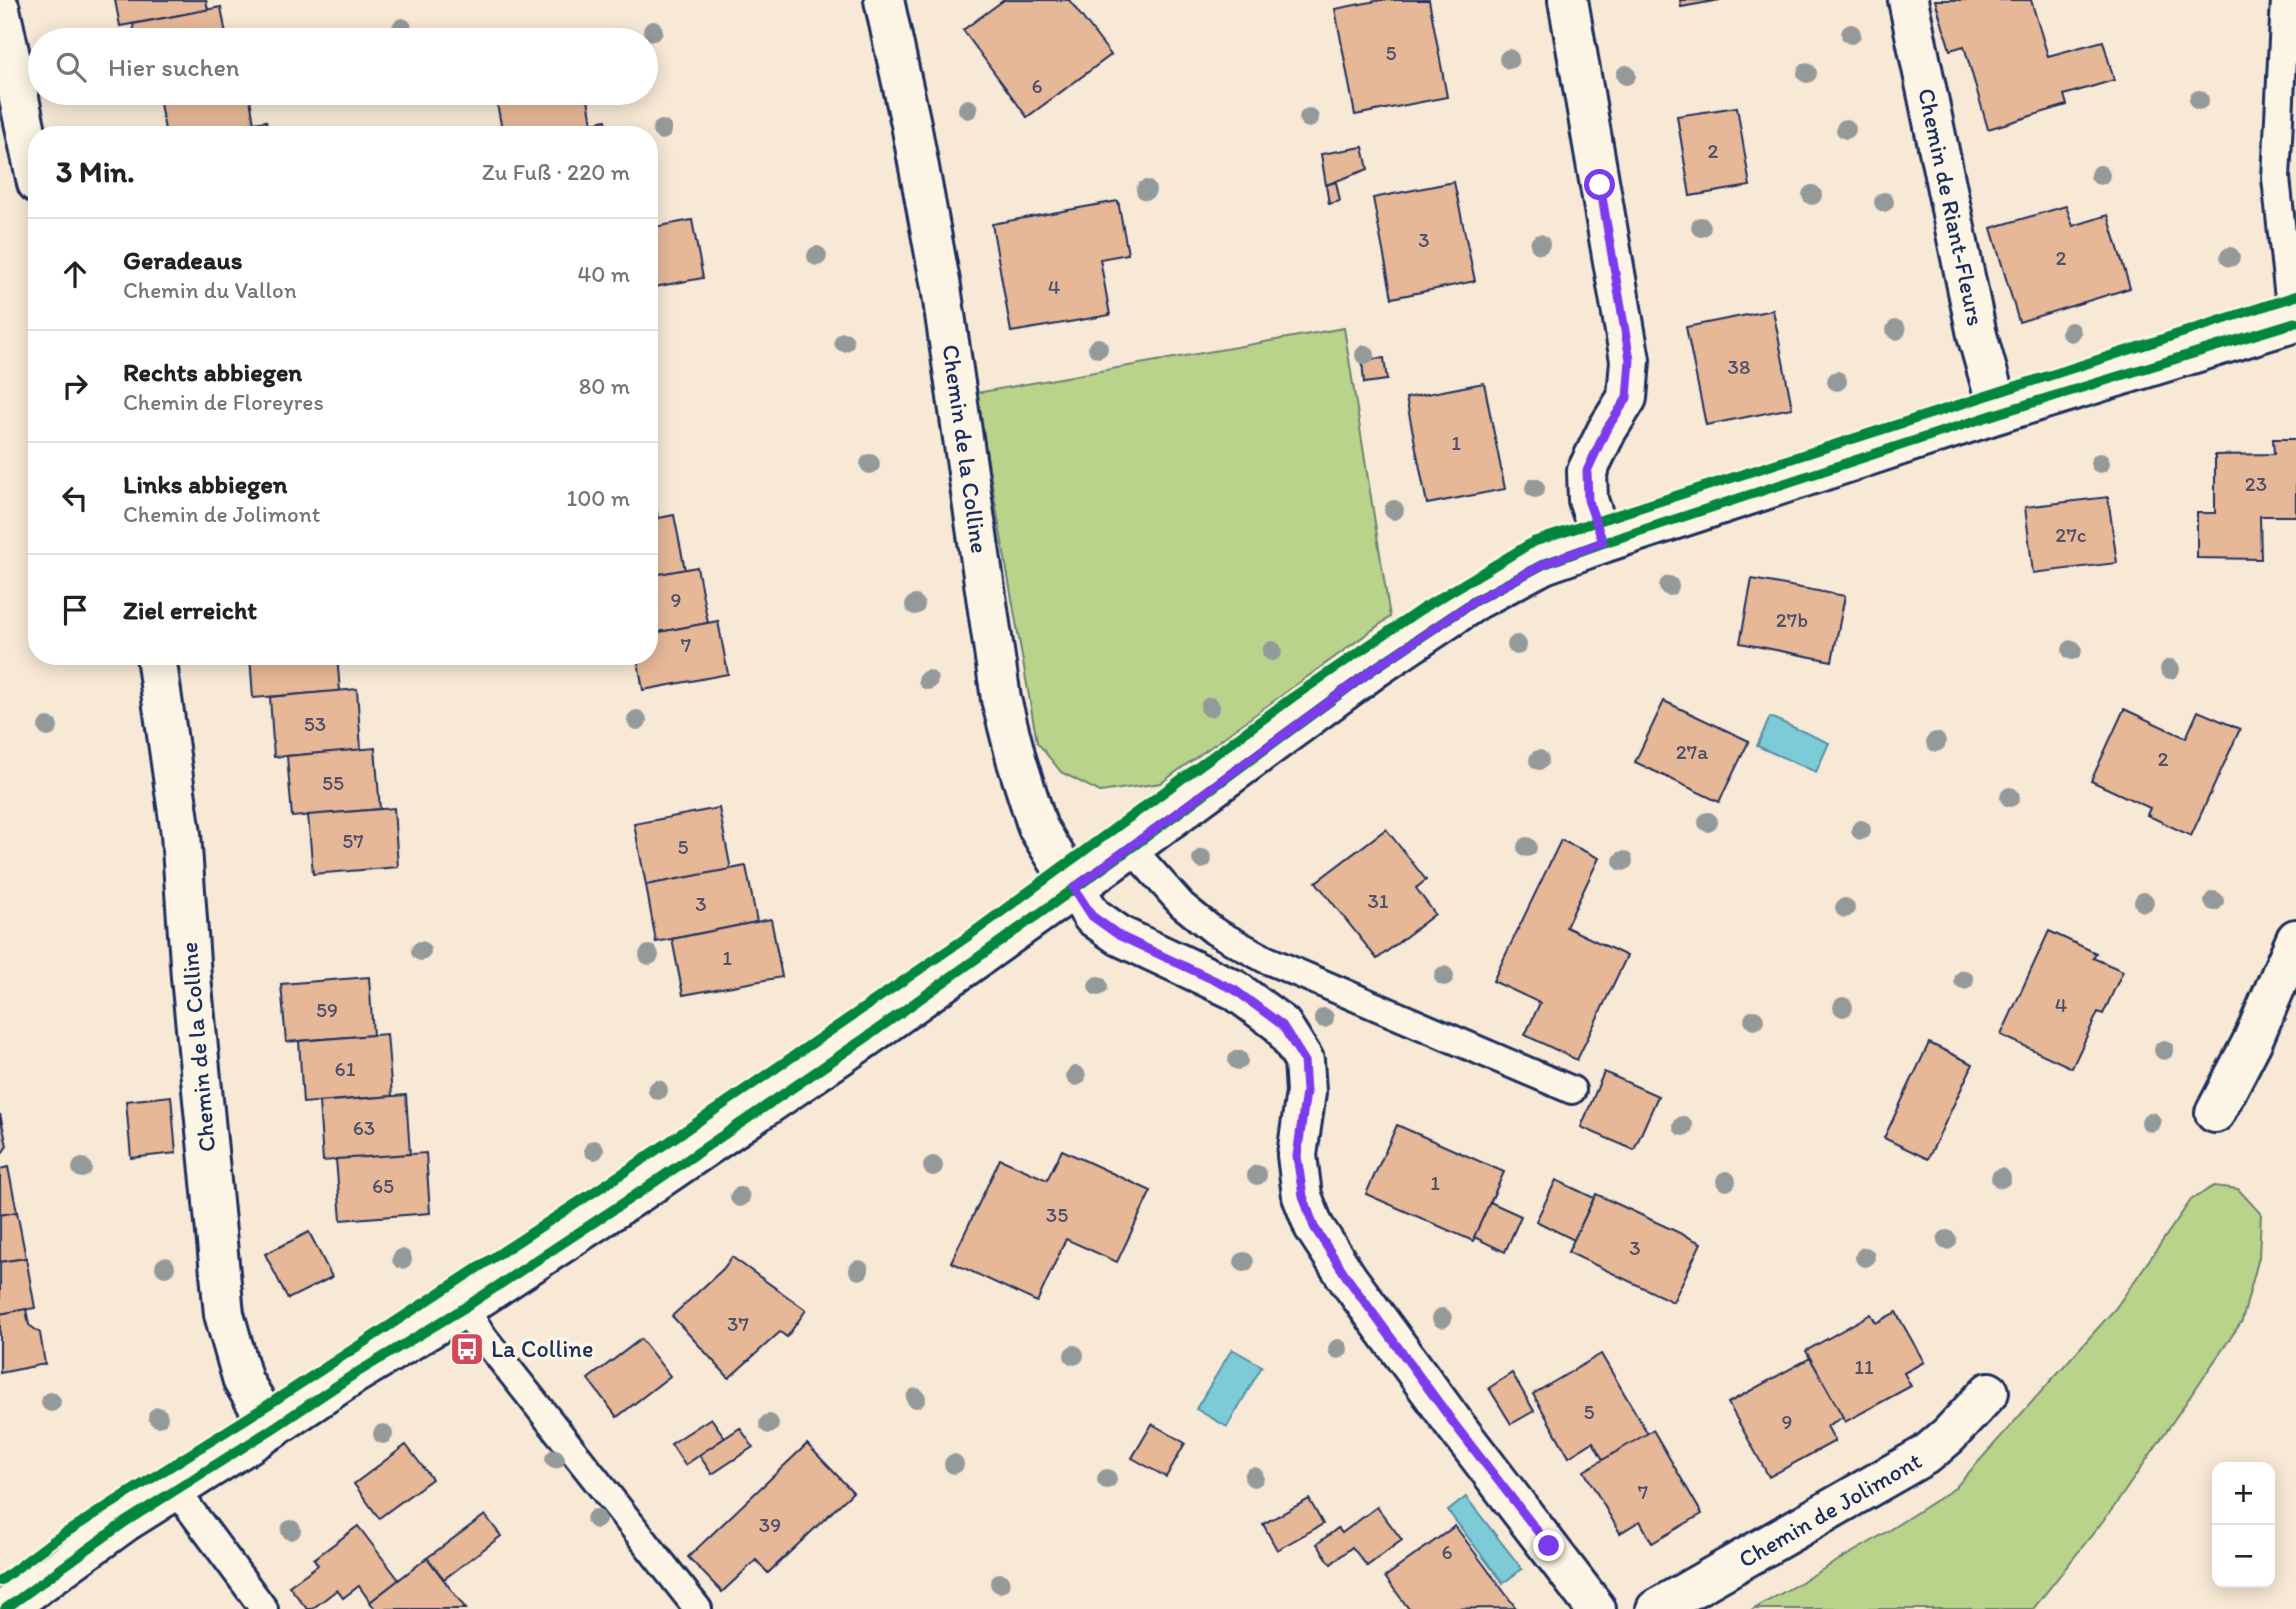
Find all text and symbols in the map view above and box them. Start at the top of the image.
search box [28,28,658,105]
house number: 5 [1385,40,1397,65]
icon: search [52,48,90,86]
text: Hier suchen [108,51,240,83]
house number: 6 [1031,73,1043,98]
street label: Chemin de Riant-Fleurs [1912,85,1991,328]
house number: 2 [1707,138,1719,163]
text: 3 Min. [56,153,135,190]
text: Zu Fuß · 220 m [482,158,630,186]
route start [1584,169,1615,200]
house number: 3 [1418,227,1430,252]
text: Geradeaus [123,244,242,276]
house number: 2 [2055,245,2067,270]
icon: ahead [56,255,94,293]
text: 40 m [577,260,630,288]
house number: 4 [1048,274,1061,299]
text: Chemin du Vallon [123,276,297,304]
street label: Chemin de la Colline [936,343,995,555]
house number: 38 [1728,354,1750,379]
text: Rechts abbiegen [123,356,302,388]
icon: right [56,367,94,405]
text: 80 m [579,372,630,400]
text: Chemin de Floreyres [123,388,324,416]
house number: 1 [1451,430,1461,455]
text: Links abbiegen [123,468,288,500]
house number: 23 [2245,471,2267,496]
icon: left [56,479,94,517]
text: 100 m [566,484,630,512]
text: Chemin de Jolimont [123,500,320,528]
house number: 27c [2055,522,2087,547]
house number: 9 [671,587,681,612]
icon: arrive [56,591,94,629]
text: Ziel erreicht [123,594,257,626]
house number: 27b [1776,607,1808,632]
house number: 7 [681,632,691,657]
house number: 53 [304,711,326,736]
house number: 27a [1676,739,1708,764]
house number: 2 [2157,746,2169,771]
house number: 55 [322,770,344,795]
house number: 57 [342,828,364,853]
house number: 5 [677,834,689,859]
house number: 31 [1367,888,1389,913]
house number: 3 [695,891,707,916]
street label: Chemin de la Colline [174,941,221,1153]
house number: 1 [722,945,732,970]
house number: 4 [2055,992,2068,1017]
house number: 59 [316,997,338,1022]
house number: 61 [335,1056,356,1081]
house number: 63 [353,1115,375,1140]
house number: 1 [1430,1170,1440,1195]
house number: 65 [372,1173,394,1198]
house number: 35 [1046,1202,1068,1227]
house number: 3 [1629,1235,1641,1260]
house number: 37 [727,1311,749,1336]
bus stop icon: La Colline [448,1330,486,1368]
place label: La Colline [491,1334,593,1363]
house number: 11 [1854,1354,1874,1379]
house number: 5 [1583,1399,1595,1424]
house number: 9 [1782,1409,1792,1434]
street label: Chemin de Jolimont [1733,1446,1926,1574]
map controls [2212,1462,2275,1588]
button: + [2212,1462,2275,1525]
house number: 7 [1638,1479,1648,1504]
house number: 39 [759,1512,781,1537]
button: − [2212,1525,2275,1588]
route end [1533,1530,1564,1561]
house number: 6 [1441,1539,1453,1564]

